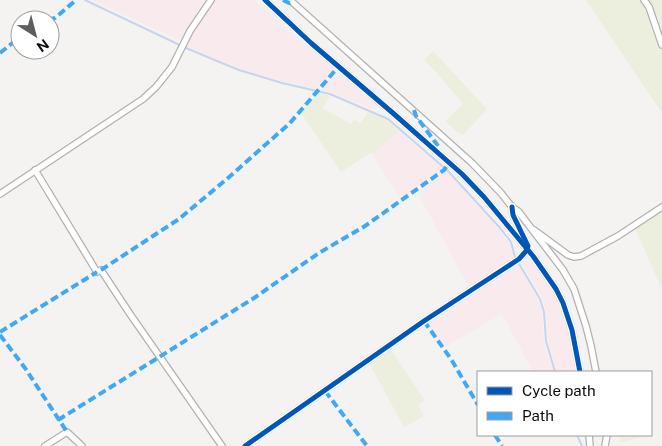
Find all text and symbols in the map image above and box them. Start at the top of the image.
north arrow [10,10,60,60]
text: N [34,36,52,55]
legend [477,371,652,436]
text: Cycle path [522,382,596,399]
text: Path [522,407,554,424]

